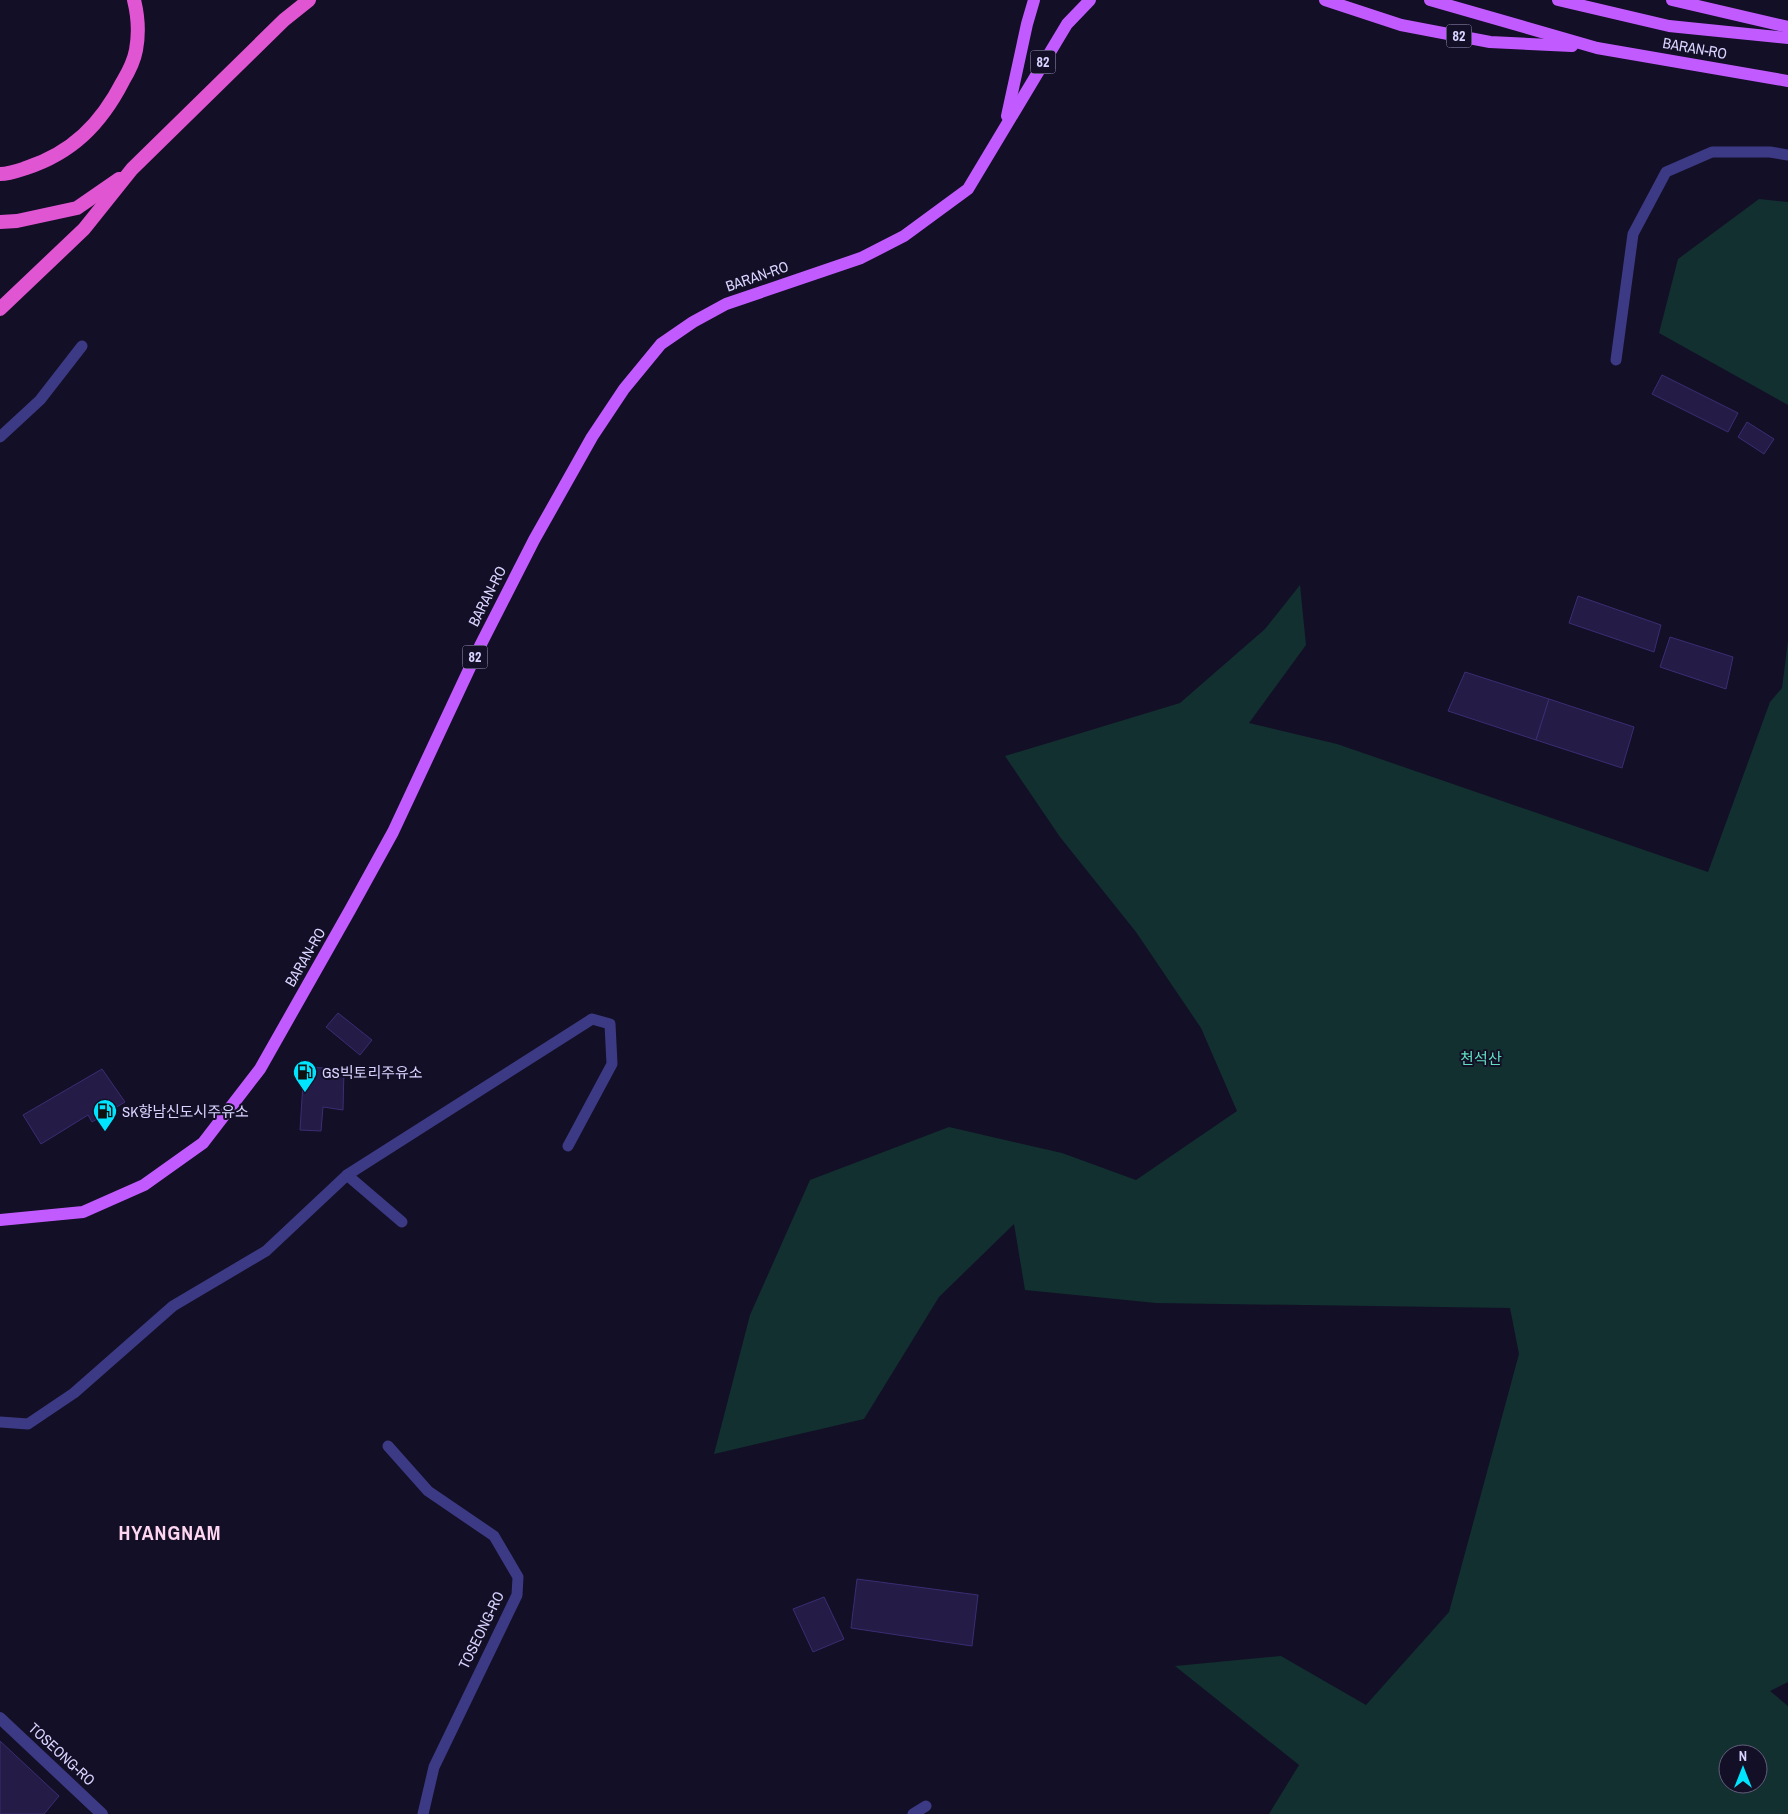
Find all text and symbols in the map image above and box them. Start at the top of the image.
road number: 82 [1446,24,1472,48]
street label: BARAN-RO [1661,32,1729,64]
road number: 82 [1030,51,1056,74]
street label: BARAN-RO [723,256,791,296]
street label: BARAN-RO [463,562,511,630]
road number: 82 [462,646,488,669]
street label: BARAN-RO [280,924,330,990]
park label: 천석산 [1460,1048,1502,1069]
fuel station icon: GS빅토리주유소 [292,1059,318,1093]
place label: GS빅토리주유소 [322,1062,423,1083]
fuel station icon: SK향남신도시주유소 [92,1098,118,1132]
place label: SK향남신도시주유소 [122,1101,249,1122]
district label: HYANGNAM [118,1519,222,1546]
street label: TOSEONG-RO [453,1588,509,1672]
street label: TOSEONG-RO [24,1718,100,1790]
north arrow [1718,1744,1768,1794]
text: N [1739,1747,1747,1765]

